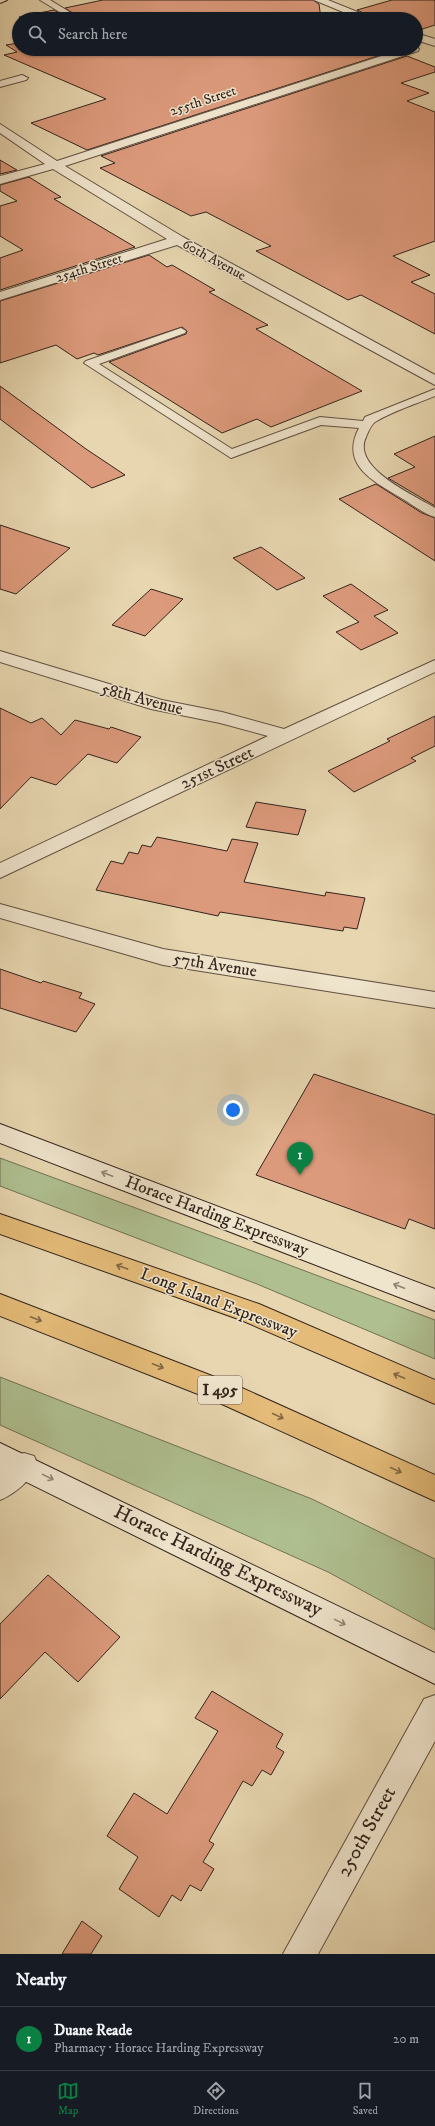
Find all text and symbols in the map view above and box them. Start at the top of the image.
search box [12,12,423,56]
icon: search [26,23,48,45]
text: Search here [58,25,127,44]
street label: 255th Street [168,82,239,120]
street label: 60th Avenue [179,235,249,285]
street label: 254th Street [53,249,125,287]
street label: 58th Avenue [99,678,185,720]
street label: 251st Street [177,741,257,794]
street label: 57th Avenue [172,948,258,982]
your location [223,1100,243,1120]
pin: 1 [287,1142,313,1175]
one-way arrow [102,1170,114,1178]
street label: Horace Harding Expressway [122,1171,313,1262]
one-way arrow [116,1263,129,1270]
street label: Long Island Expressway [137,1263,302,1344]
one-way arrow [393,1281,405,1289]
one-way arrow [30,1316,42,1324]
one-way arrow [151,1363,163,1371]
one-way arrow [394,1372,406,1379]
road number: I 495 [198,1376,242,1404]
one-way arrow [271,1413,283,1420]
one-way arrow [390,1467,402,1474]
one-way arrow [42,1474,54,1482]
street label: Horace Harding Expressway [110,1500,327,1623]
one-way arrow [334,1619,346,1626]
street label: 250th Street [332,1783,402,1881]
text: Nearby [16,1969,66,1991]
text: Duane Reade [54,2021,132,2040]
text: 1 [27,2031,31,2047]
text: 20 m [393,2031,419,2047]
text: Pharmacy · Horace Harding Expressway [54,2040,263,2056]
tab: Map [57,2080,79,2118]
tab: Directions [193,2080,239,2118]
tab: Saved [353,2080,378,2118]

